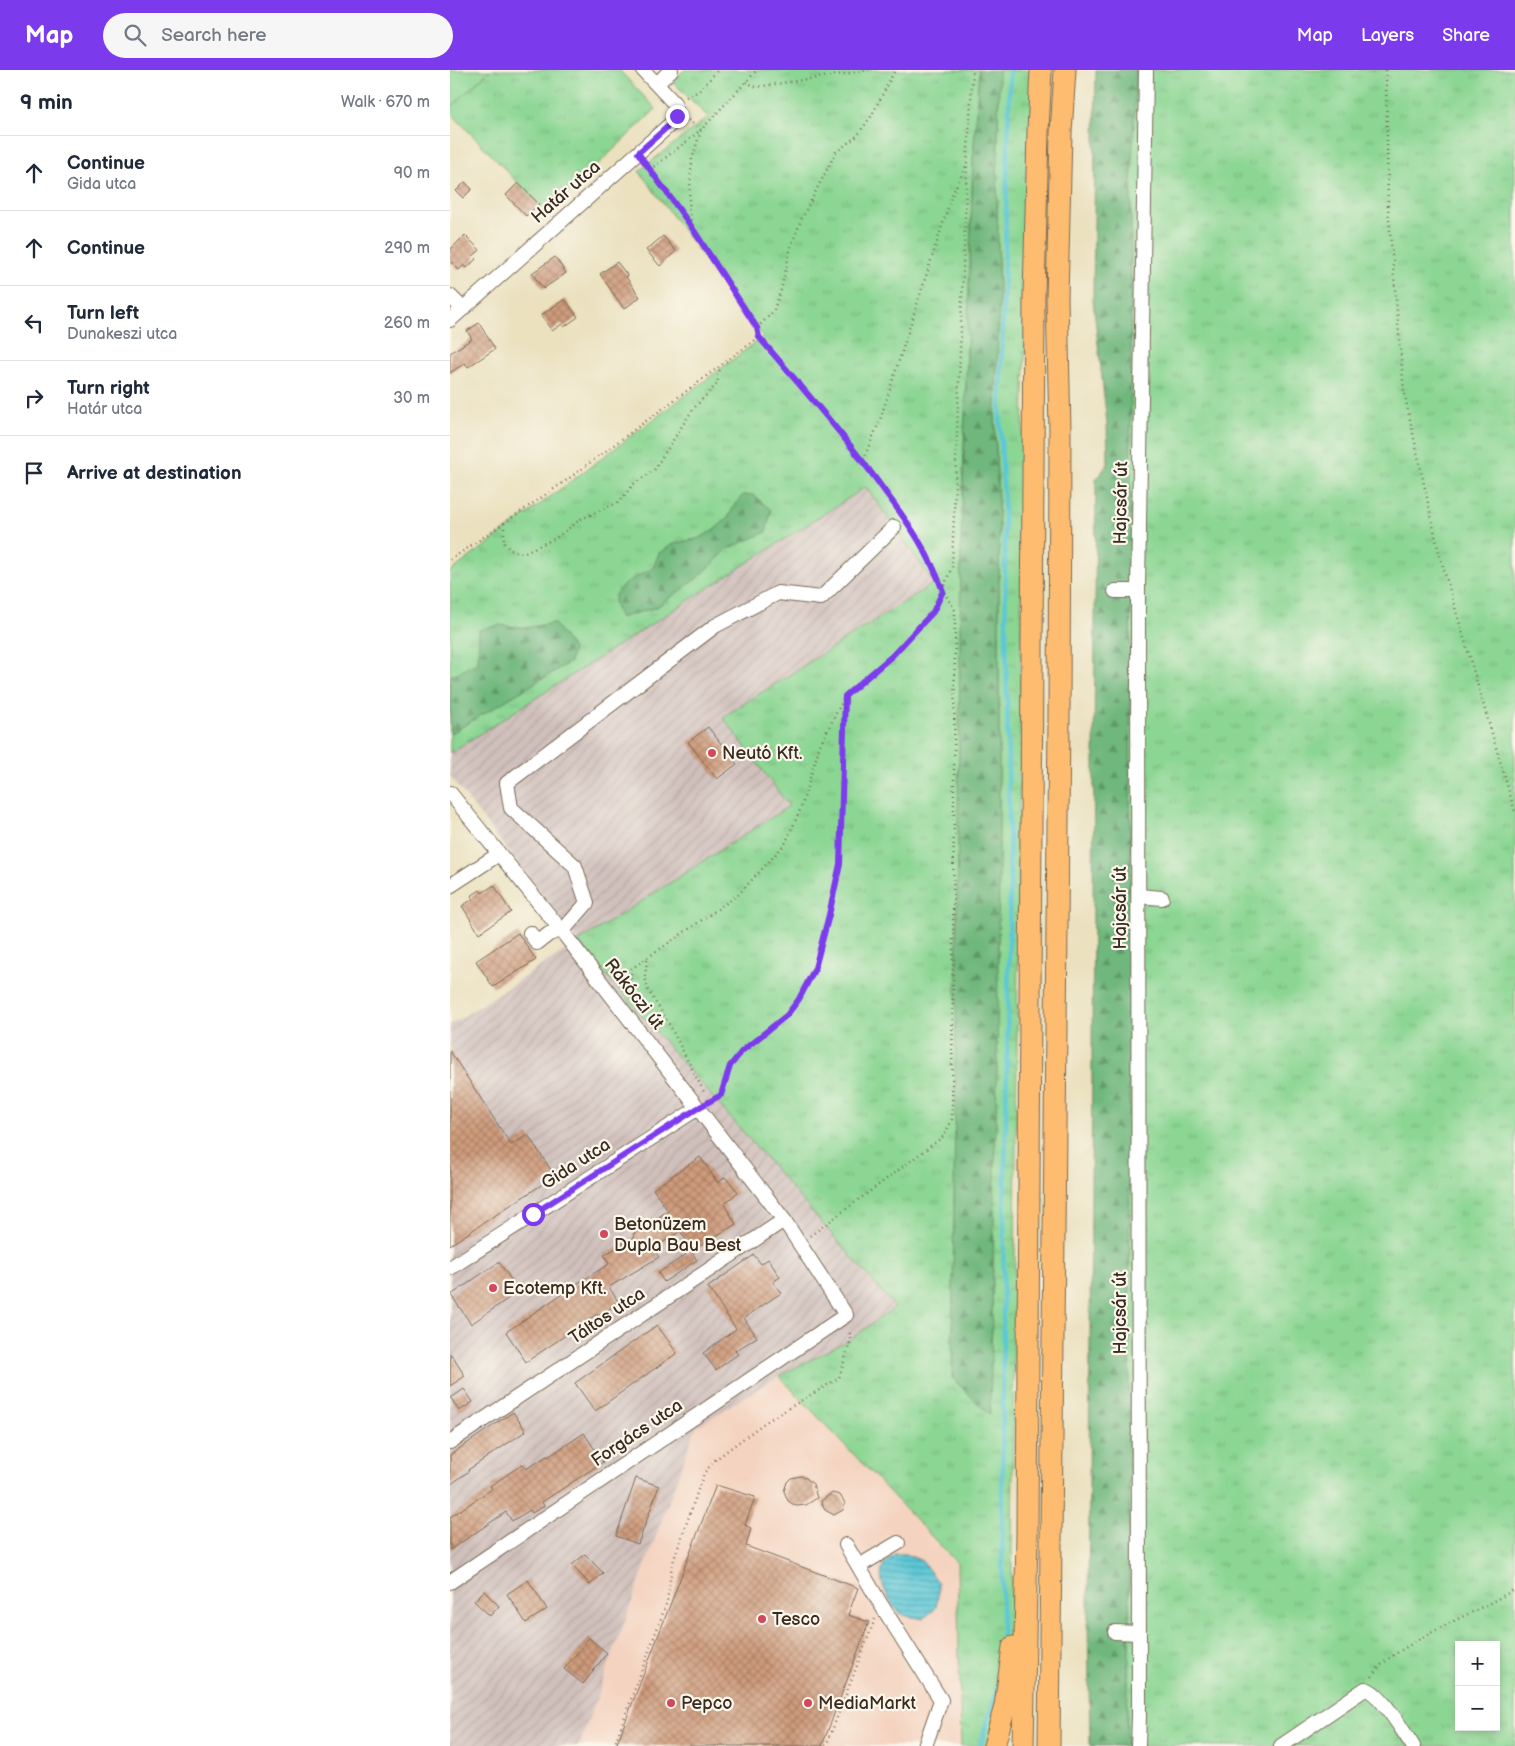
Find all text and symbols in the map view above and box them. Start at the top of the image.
search box [103,13,453,58]
text: Map [25,21,73,50]
icon: search [121,21,149,49]
text: Search here [161,24,267,47]
text: Map [1297,25,1333,46]
text: Layers [1361,25,1414,46]
text: Share [1442,25,1490,46]
text: 9 min [20,90,73,115]
text: Walk · 670 m [341,93,430,112]
route end [666,105,689,128]
text: Continue [67,152,145,175]
street label: Határ utca [527,156,605,228]
icon: ahead [20,159,48,187]
text: 90 m [394,164,430,183]
text: Gida utca [67,175,136,194]
icon: ahead [20,234,48,262]
text: Continue [67,237,145,260]
text: 290 m [384,239,430,258]
text: Turn left [67,302,139,325]
icon: left [20,309,48,337]
text: 260 m [384,314,430,333]
text: Dunakeszi utca [67,325,177,344]
text: Turn right [67,377,150,400]
icon: right [20,384,48,412]
text: 30 m [393,389,430,408]
text: Határ utca [67,400,142,419]
icon: arrive [20,459,48,487]
street label: Hajcsár út [1110,461,1132,545]
text: Arrive at destination [67,462,242,485]
place label: Neutó Kft. [722,743,803,764]
marker: Neutó Kft. [706,747,718,759]
street label: Hajcsár út [1110,866,1131,950]
street label: Rákóczi út [600,954,669,1034]
street label: Gida utca [538,1134,614,1194]
route start [522,1203,545,1226]
place label: Betonüzem Dupla Bau Best [614,1214,742,1256]
marker: Betonüzem Dupla Bau Best [598,1228,610,1240]
street label: Hajcsár út [1110,1271,1131,1355]
place label: Ecotemp Kft. [503,1278,606,1299]
marker: Ecotemp Kft. [487,1282,499,1294]
street label: Táltos utca [565,1283,649,1349]
street label: Forgács utca [587,1395,687,1471]
place label: Tesco [772,1609,820,1630]
marker: Tesco [756,1613,768,1625]
map controls [1455,1641,1500,1731]
button: + [1455,1641,1500,1686]
button: − [1455,1686,1500,1731]
place label: Pepco [681,1693,733,1714]
place label: MediaMarkt [818,1693,917,1714]
marker: Pepco [665,1697,677,1709]
marker: MediaMarkt [802,1697,814,1709]

